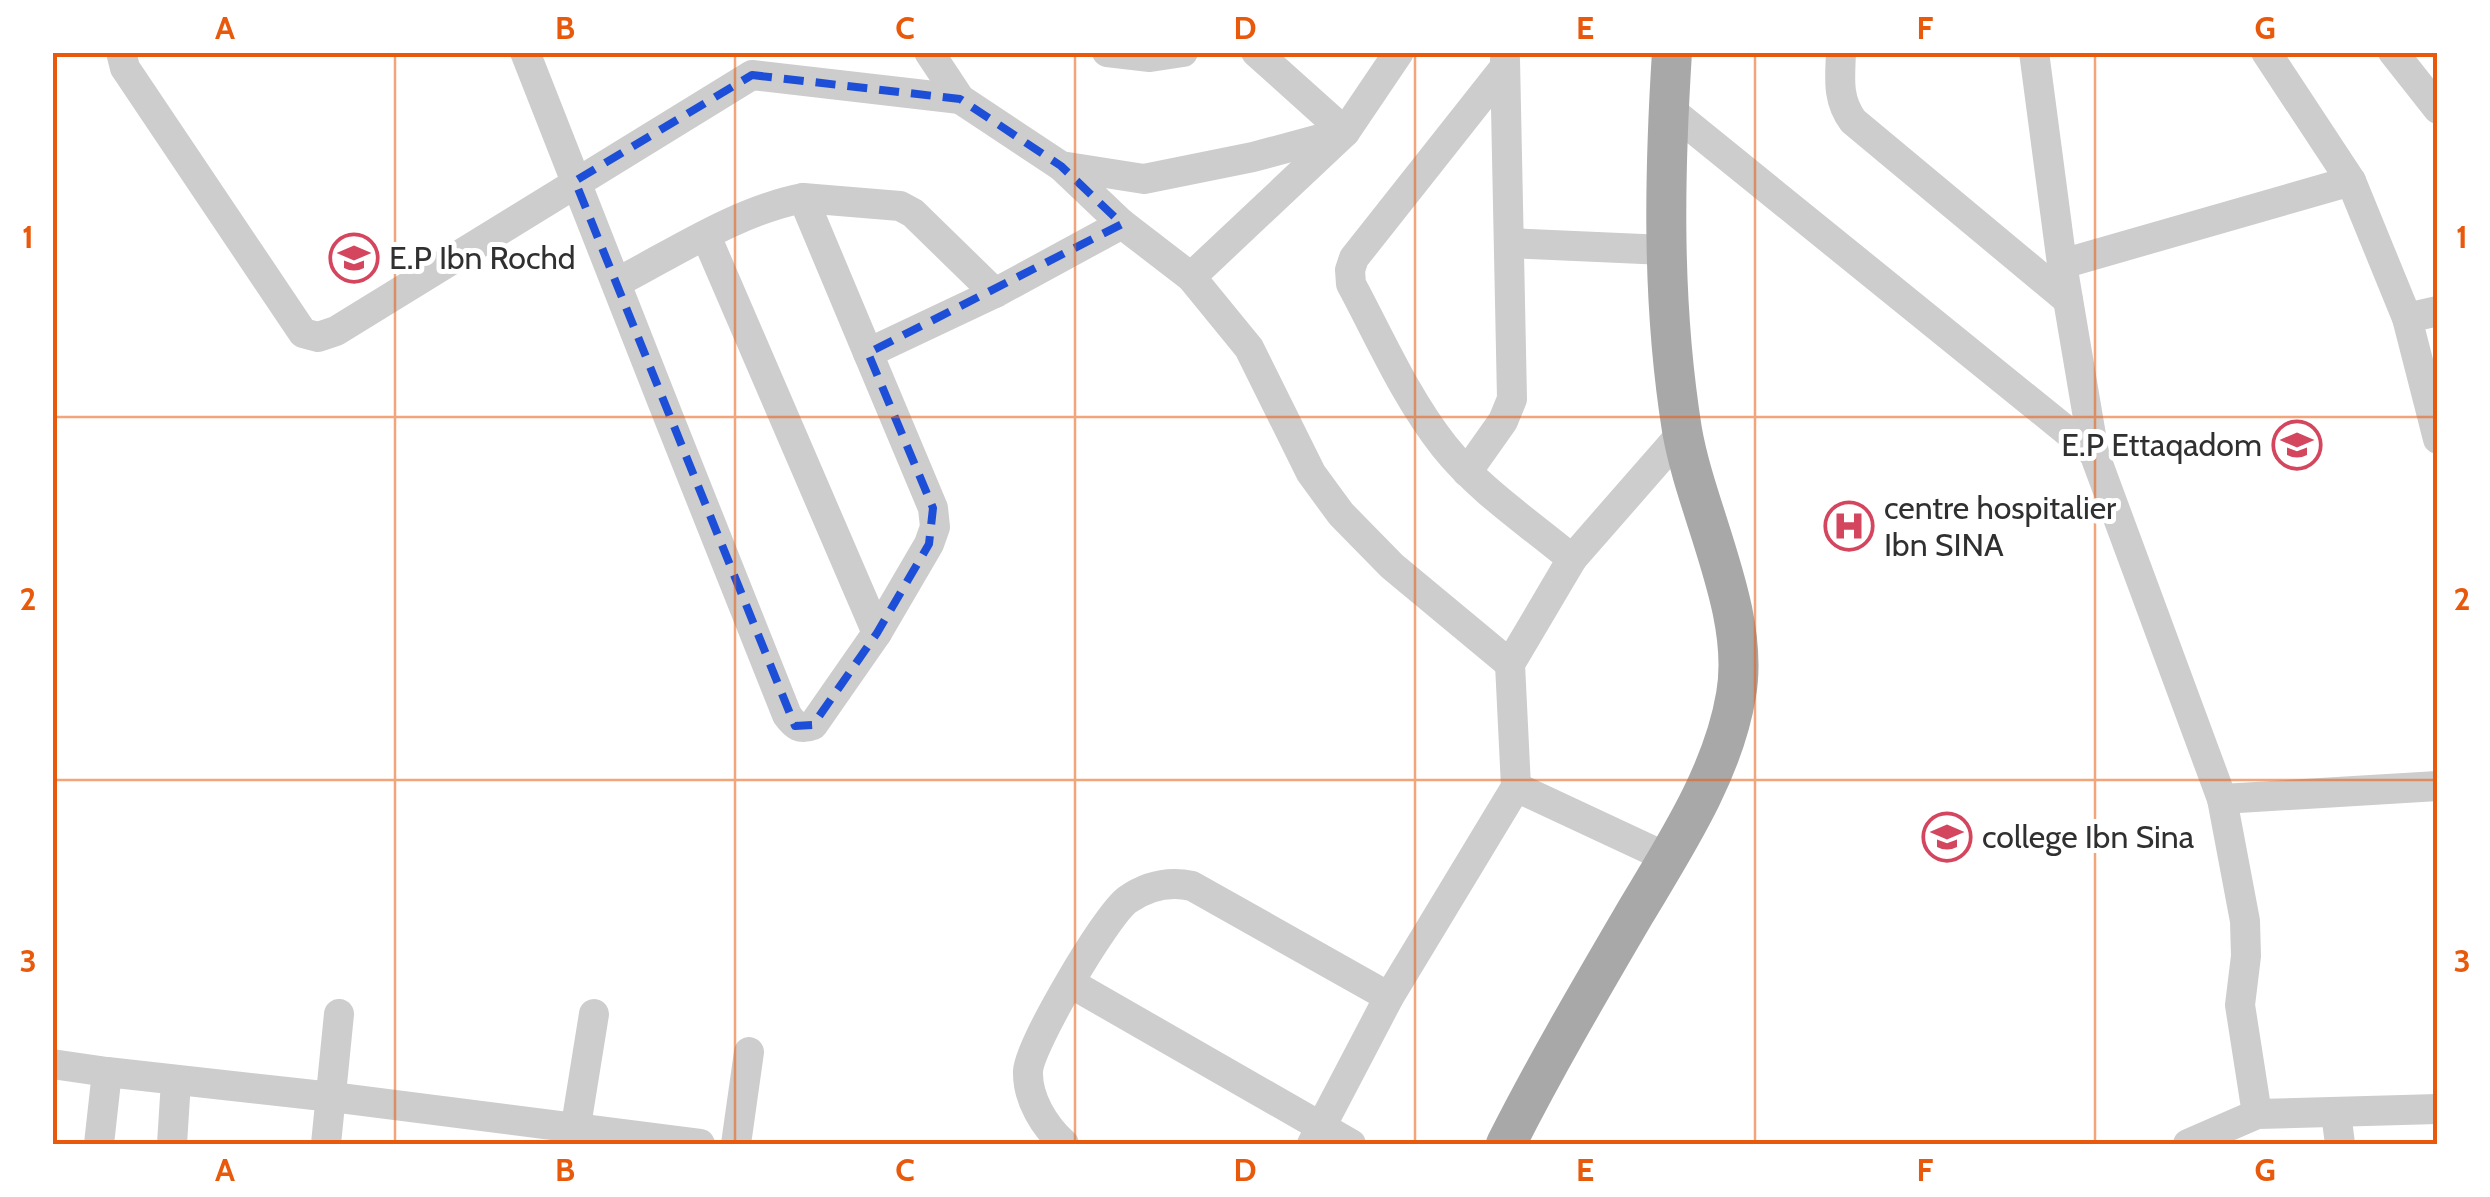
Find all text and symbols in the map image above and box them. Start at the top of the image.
text: A [215,8,235,47]
text: B [555,8,575,47]
text: C [895,8,915,47]
text: D [1233,8,1257,47]
text: E [1576,8,1594,47]
text: F [1917,8,1934,47]
text: G [2254,8,2276,47]
text: 1 [22,217,34,256]
text: 1 [2456,217,2468,256]
school or university icon: E.P Ibn Rochd [328,232,380,284]
place label: E.P Ibn Rochd [389,238,576,277]
school or university icon: E.P Ettaqadom [2271,419,2323,471]
place label: E.P Ettaqadom [2061,425,2262,464]
place label: centre hospitalier Ibn SINA [1884,488,2117,564]
hospital icon: centre hospitalier Ibn SINA [1823,500,1875,552]
text: 2 [20,579,36,618]
text: 2 [2454,579,2470,618]
school or university icon: college Ibn Sina [1921,811,1973,863]
place label: college Ibn Sina [1982,817,2195,856]
text: 3 [19,941,37,980]
text: 3 [2453,941,2471,980]
text: A [215,1150,235,1189]
text: B [555,1150,575,1189]
text: C [895,1150,915,1189]
text: D [1233,1150,1257,1189]
text: E [1576,1150,1594,1189]
text: F [1917,1150,1934,1189]
text: G [2254,1150,2276,1189]

